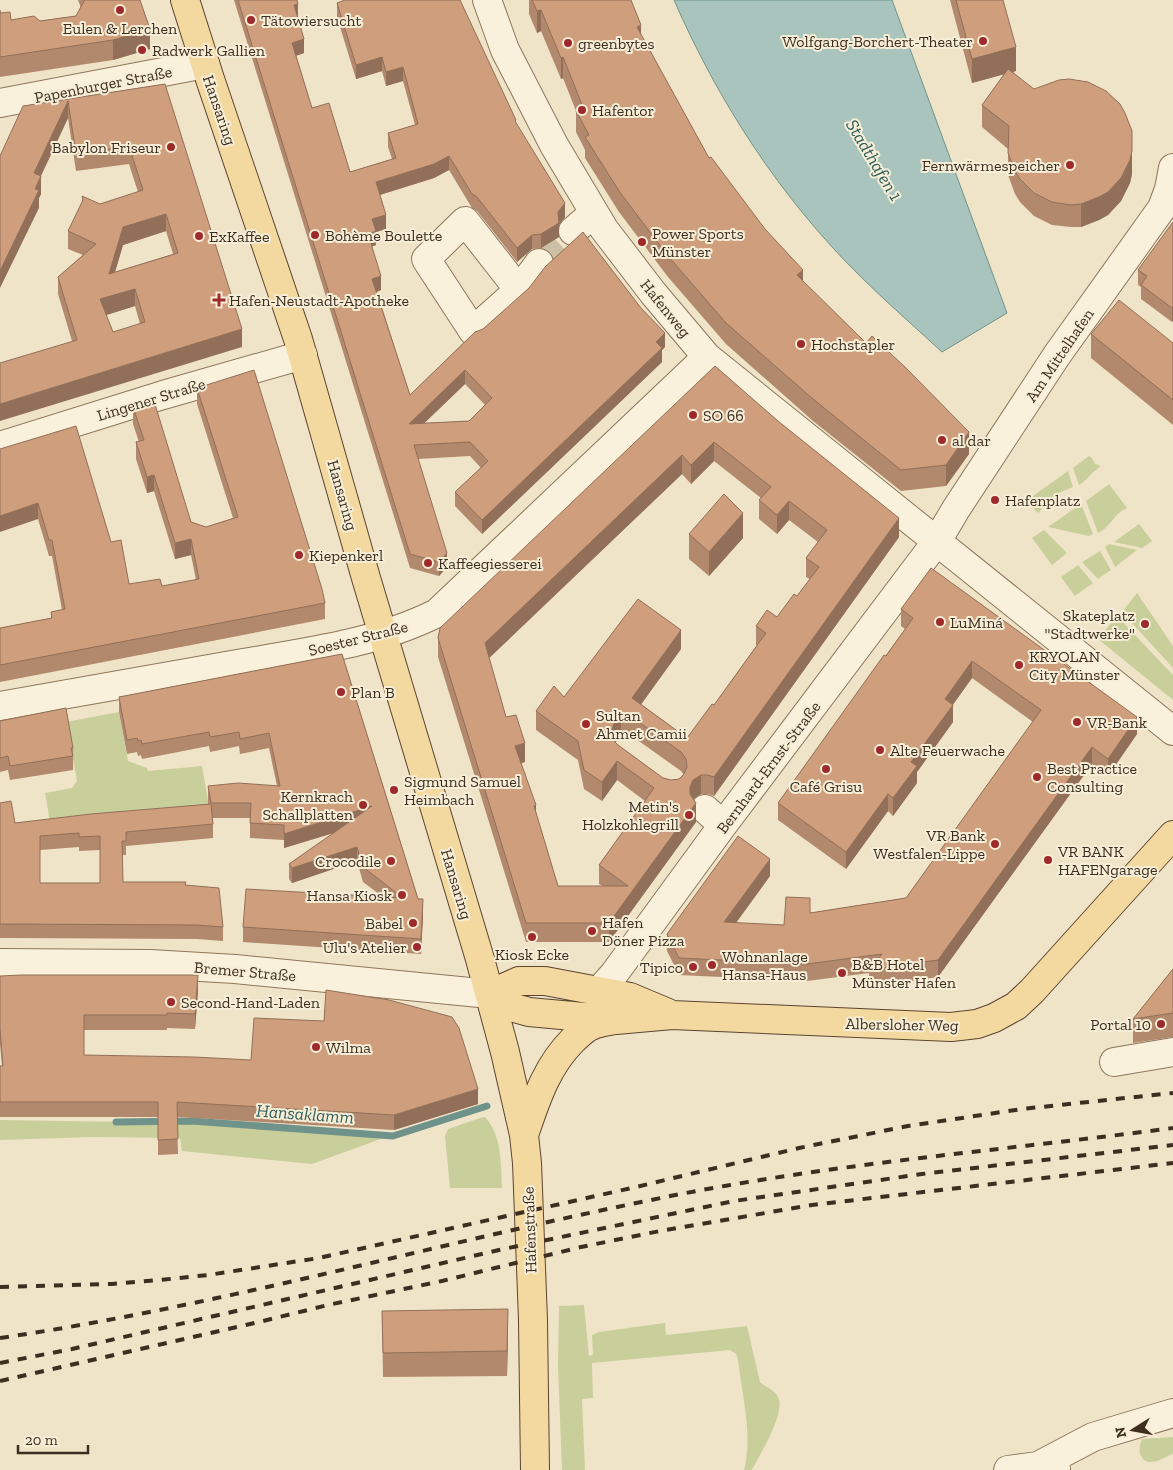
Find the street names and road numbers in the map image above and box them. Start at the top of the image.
street label: Papenburger Straße [33,62,174,107]
street label: Hansaring [199,73,240,148]
street label: Hafenweg [636,275,695,341]
street label: Am Mittelhafen [1021,304,1098,406]
street label: Lingener Straße [95,374,208,425]
street label: Hansaring [323,458,362,533]
street label: Soester Straße [306,617,410,660]
street label: Bernhard-Ernst-Straße [712,697,824,837]
street label: Hansaring [437,847,476,922]
street label: Bremer Straße [193,958,297,985]
street label: Albersloher Weg [845,1014,959,1035]
street label: Hafenstraße [518,1186,541,1274]

